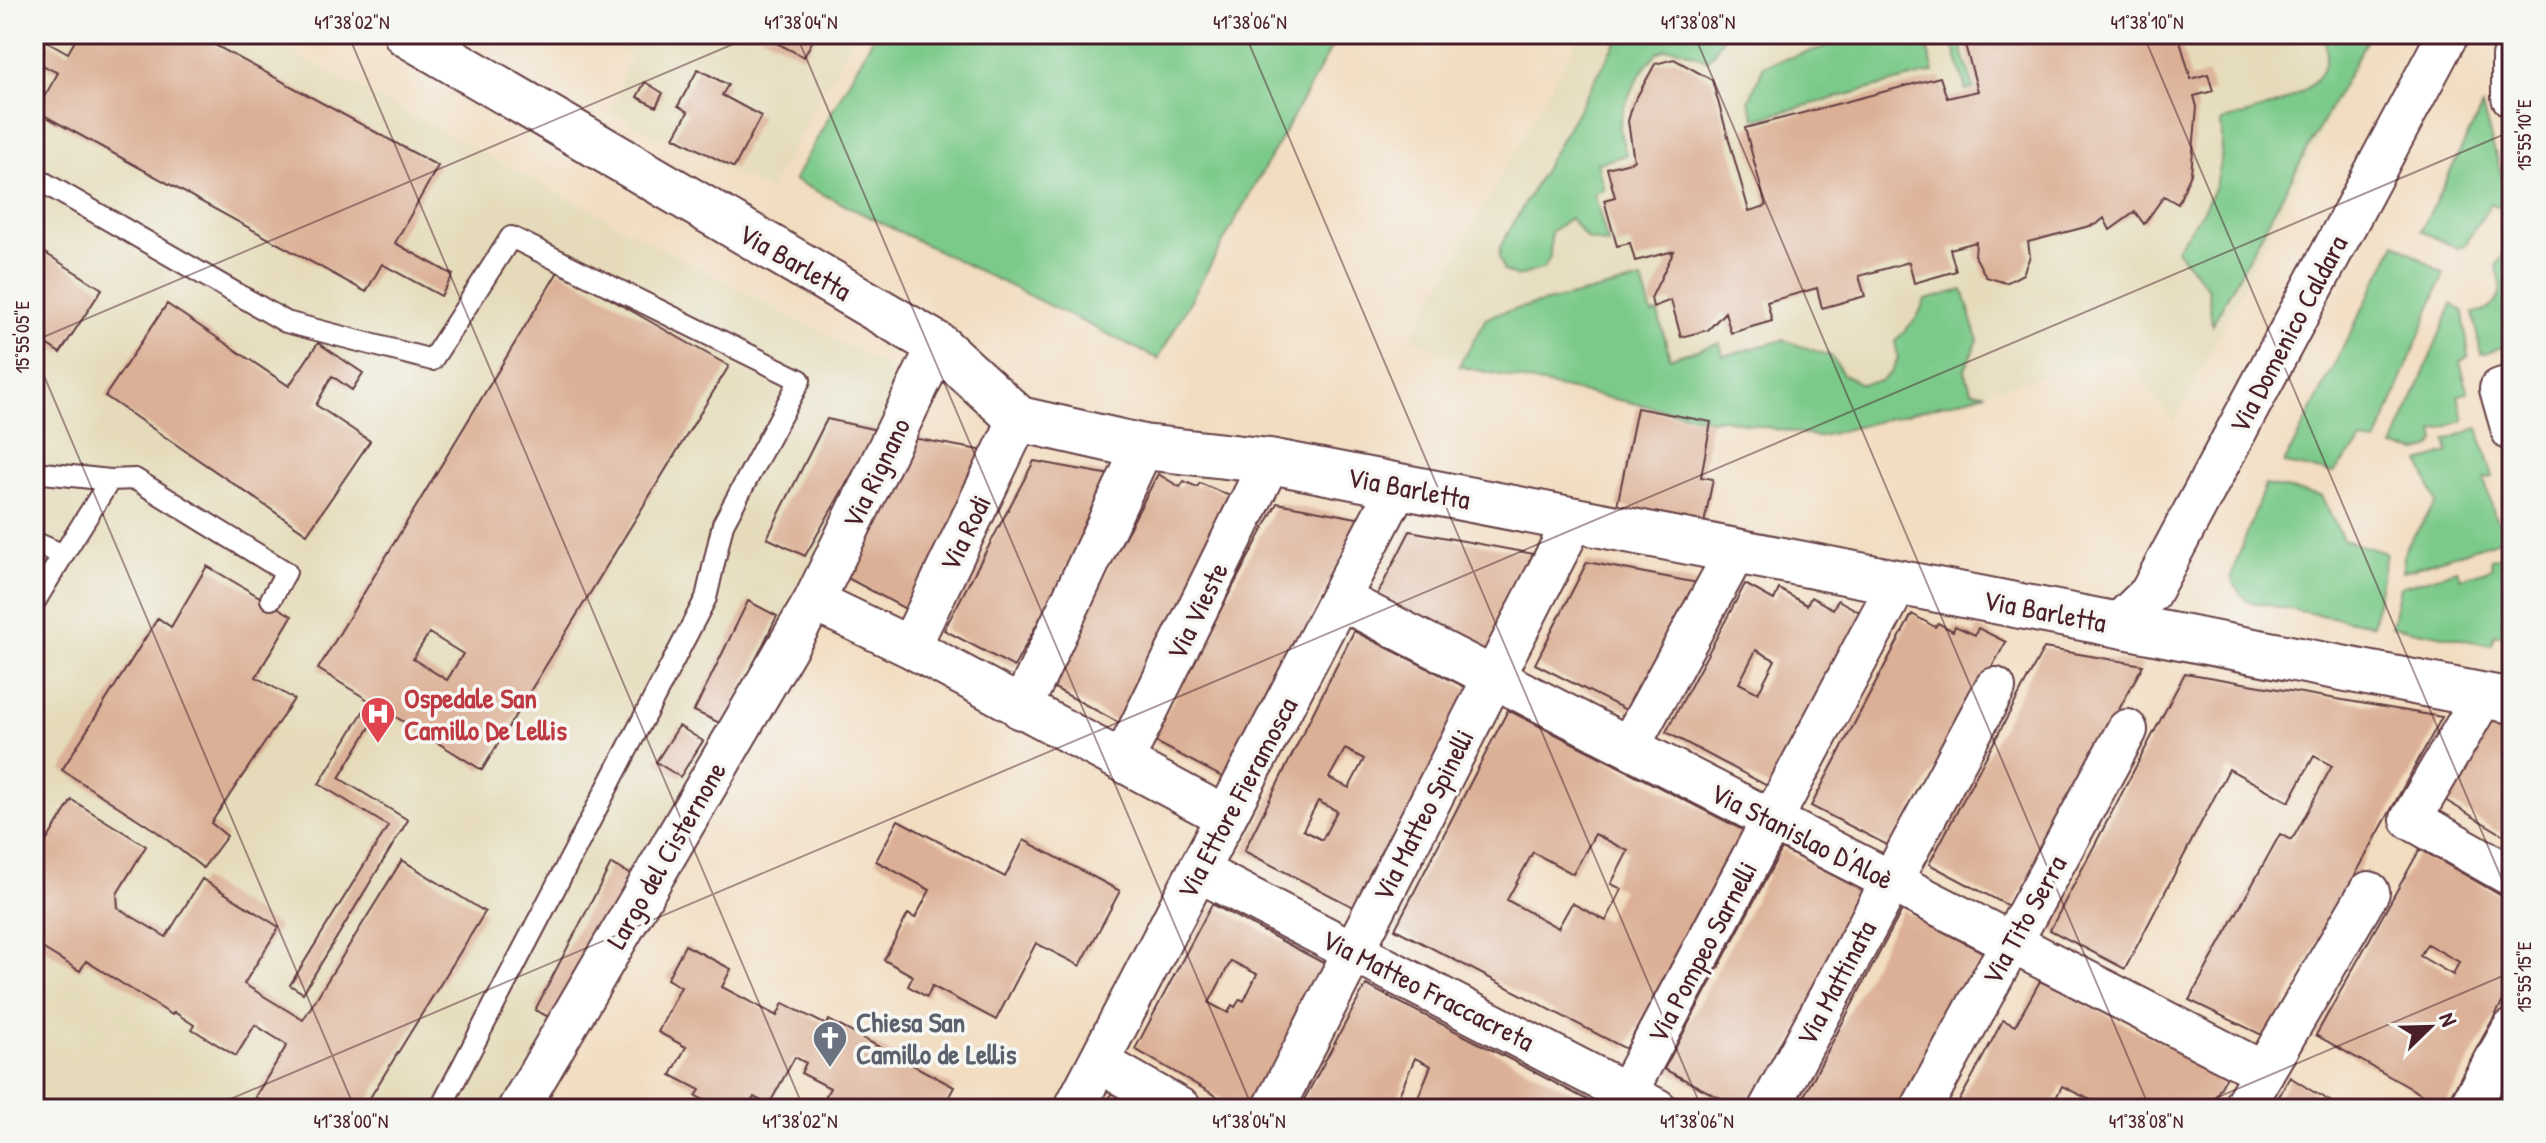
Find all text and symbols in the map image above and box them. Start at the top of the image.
text: 41°38'02"N [314,8,390,35]
text: 41°38'04"N [764,8,838,35]
text: 41°38'06"N [1213,8,1287,35]
text: 41°38'08"N [1661,8,1735,35]
text: 41°38'10"N [2110,8,2184,35]
text: 15°55'10"E [2510,99,2537,171]
street label: Via Barletta [732,214,858,310]
street label: Via Domenico Caldara [2220,228,2356,440]
text: 15°55'05"E [8,300,35,373]
street label: Via Rignano [833,411,919,535]
street label: Via Barletta [1344,457,1474,519]
street label: Via Rodi [930,488,1000,578]
street label: Via Vieste [1157,556,1237,666]
street label: Via Barletta [1980,580,2110,642]
place label: Ospedale San Camillo De Lellis [404,679,567,749]
street label: Via Ettore Fieramosca [1168,690,1306,906]
hospital icon: Ospedale San Camillo De Lellis [359,695,397,745]
street label: Via Matteo Spinelli [1363,722,1483,908]
street label: Largo del Cisternone [597,755,735,955]
street label: Via Stanislao D'Aloè [1704,774,1900,898]
street label: Via Tito Serra [1973,848,2075,992]
street label: Via Pompeo Sarnelli [1638,854,1766,1050]
street label: Via Mattinata [1787,914,1885,1052]
street label: Via Matteo Fraccacreta [1315,920,1541,1060]
text: 15°55'15"E [2510,941,2537,1013]
north arrow [2390,987,2470,1067]
place label: Chiesa San Camillo de Lellis [856,1003,1017,1073]
text: N [2432,1008,2465,1031]
church icon: Chiesa San Camillo de Lellis [811,1019,849,1069]
text: 41°38'00"N [314,1107,388,1134]
text: 41°38'02"N [762,1107,838,1134]
text: 41°38'04"N [1212,1107,1286,1134]
text: 41°38'06"N [1660,1107,1734,1134]
text: 41°38'08"N [2109,1107,2183,1134]

